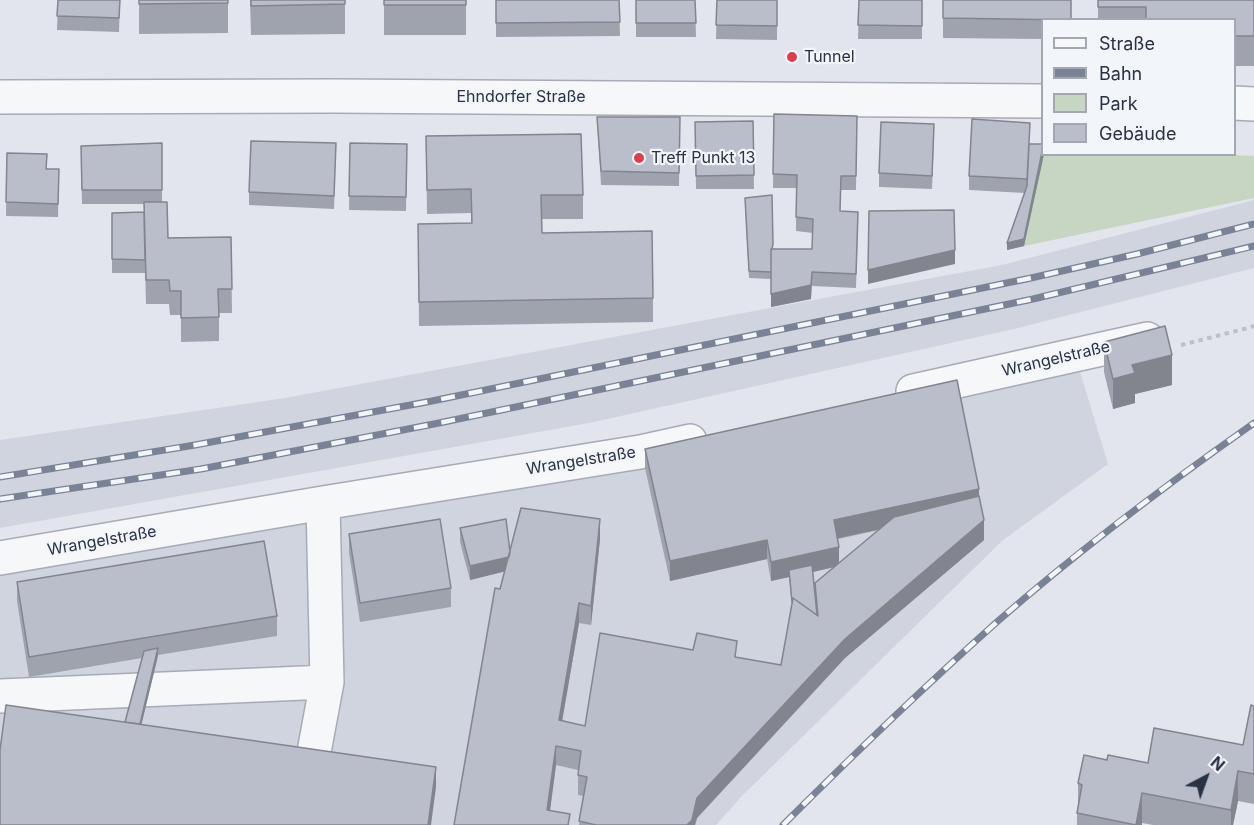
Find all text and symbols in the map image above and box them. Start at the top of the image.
legend [1041,18,1236,156]
text: Straße [1099,33,1155,54]
place label: Tunnel [804,47,855,67]
marker: Tunnel [785,50,799,64]
text: Bahn [1099,63,1142,84]
street label: Ehndorfer Straße [456,87,586,107]
text: Park [1099,93,1138,114]
text: Gebäude [1099,123,1176,144]
place label: Treff Punkt 13 [651,148,755,168]
marker: Treff Punkt 13 [632,151,646,165]
street label: Wrangelstraße [1000,337,1112,381]
street label: Wrangelstraße [525,443,637,479]
street label: Wrangelstraße [46,522,158,560]
north arrow [1176,747,1236,807]
text: N [1207,752,1229,775]

